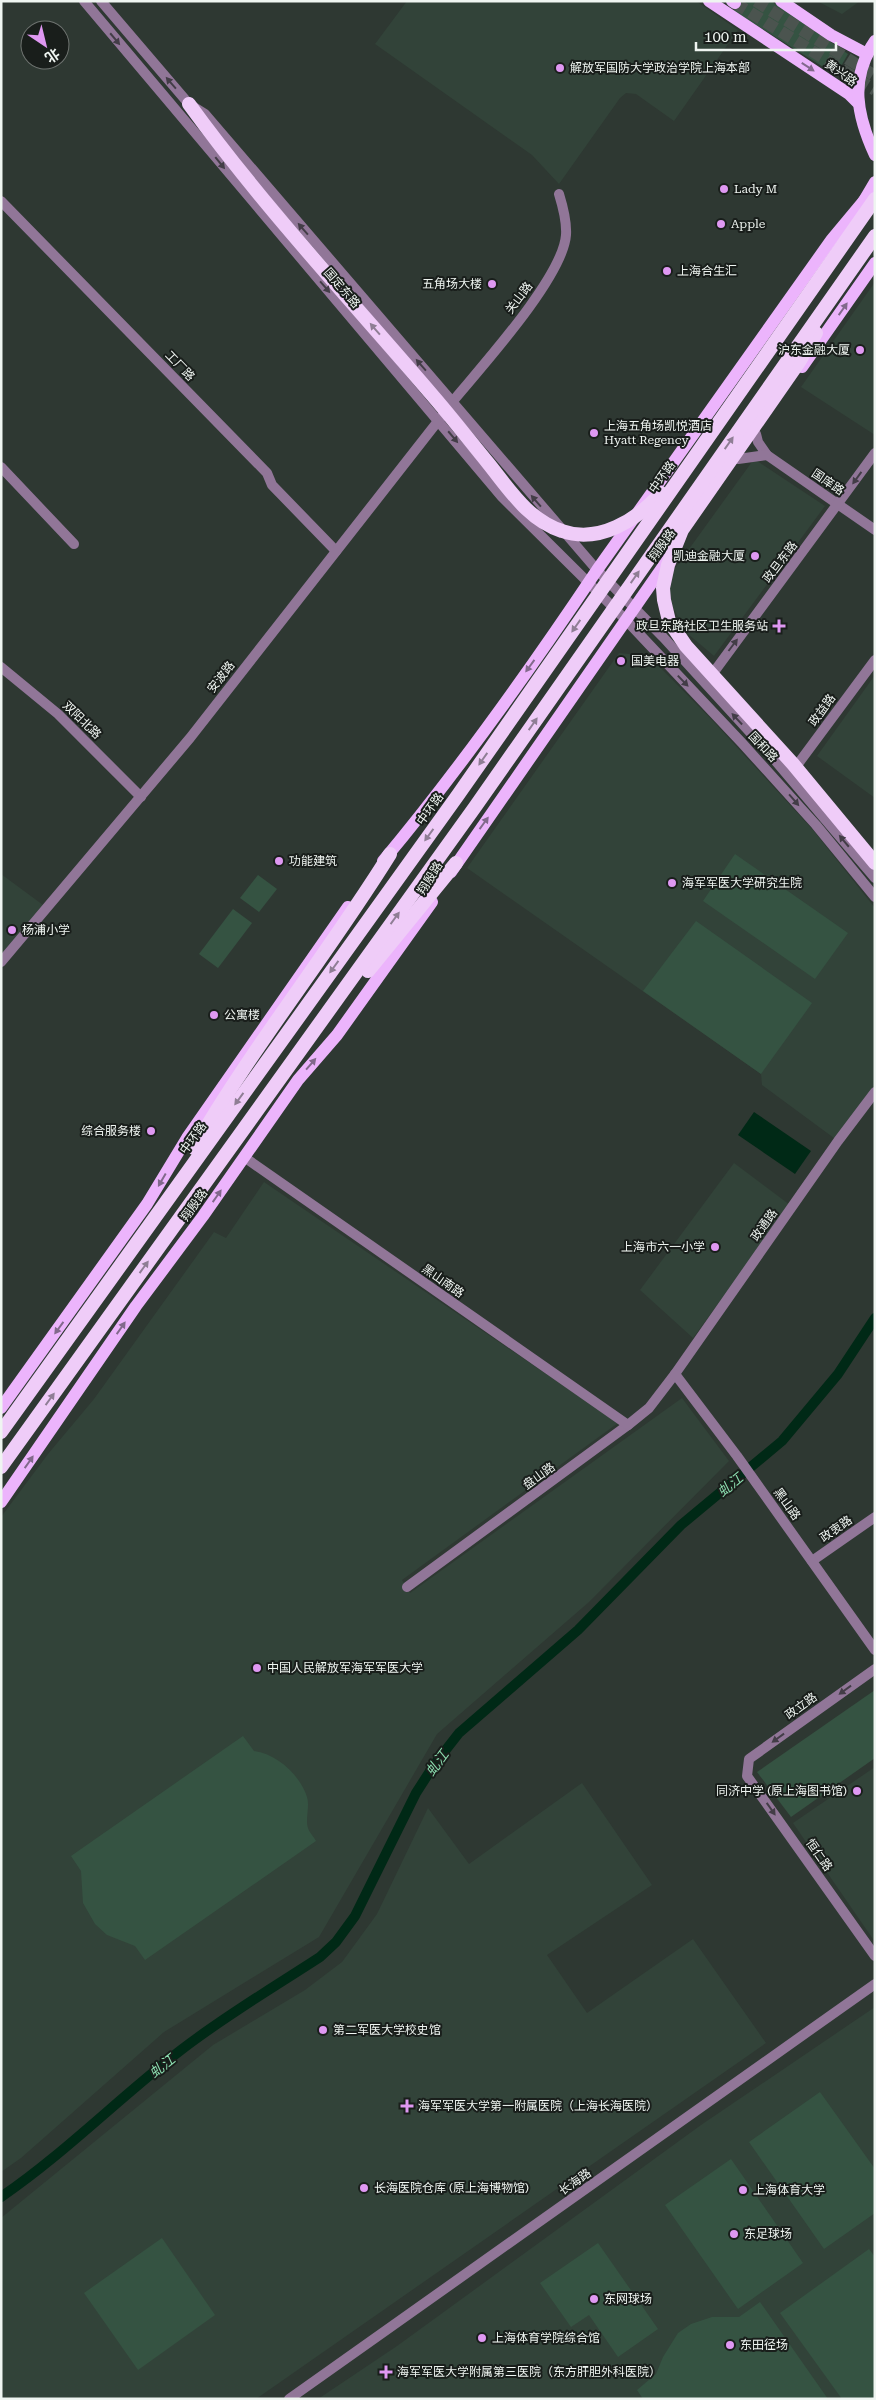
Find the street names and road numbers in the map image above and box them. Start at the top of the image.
street label: 黄兴路 [822,57,860,89]
street label: 国定东路 [321,265,363,311]
street label: 关山路 [503,279,535,317]
street label: 工厂路 [162,348,198,384]
street label: 中环路 [646,458,678,496]
street label: 国庠路 [809,466,847,498]
street label: 翔殷路 [646,526,678,564]
street label: 政旦东路 [760,539,800,585]
street label: 安波路 [204,659,238,695]
street label: 政益路 [806,691,838,729]
street label: 双阳北路 [60,698,104,742]
street label: 国和路 [746,729,780,765]
street label: 中环路 [414,790,446,828]
street label: 翔殷路 [415,859,445,897]
street label: 中环路 [177,1119,209,1157]
street label: 翔殷路 [178,1186,210,1224]
street label: 政通路 [748,1206,780,1244]
street label: 黑山南路 [419,1261,467,1301]
street label: 盘山路 [520,1460,558,1492]
street label: 黑山路 [771,1485,803,1523]
street label: 政衷路 [817,1513,855,1545]
street label: 政立路 [782,1690,820,1722]
street label: 恒仁路 [803,1836,835,1874]
street label: 长海路 [556,2166,594,2198]

